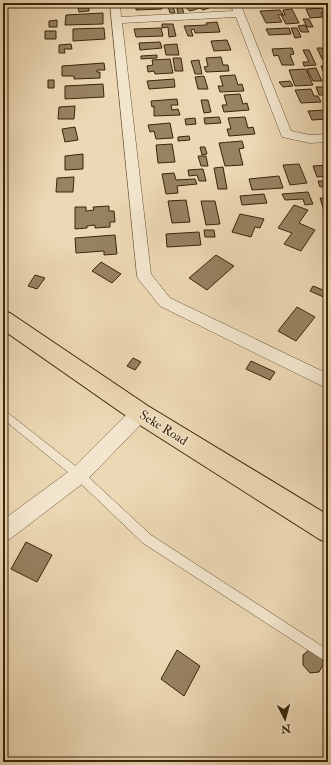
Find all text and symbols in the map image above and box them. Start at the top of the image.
street label: Seke Road [136,407,191,449]
north arrow [265,699,305,739]
text: N [279,721,293,736]

